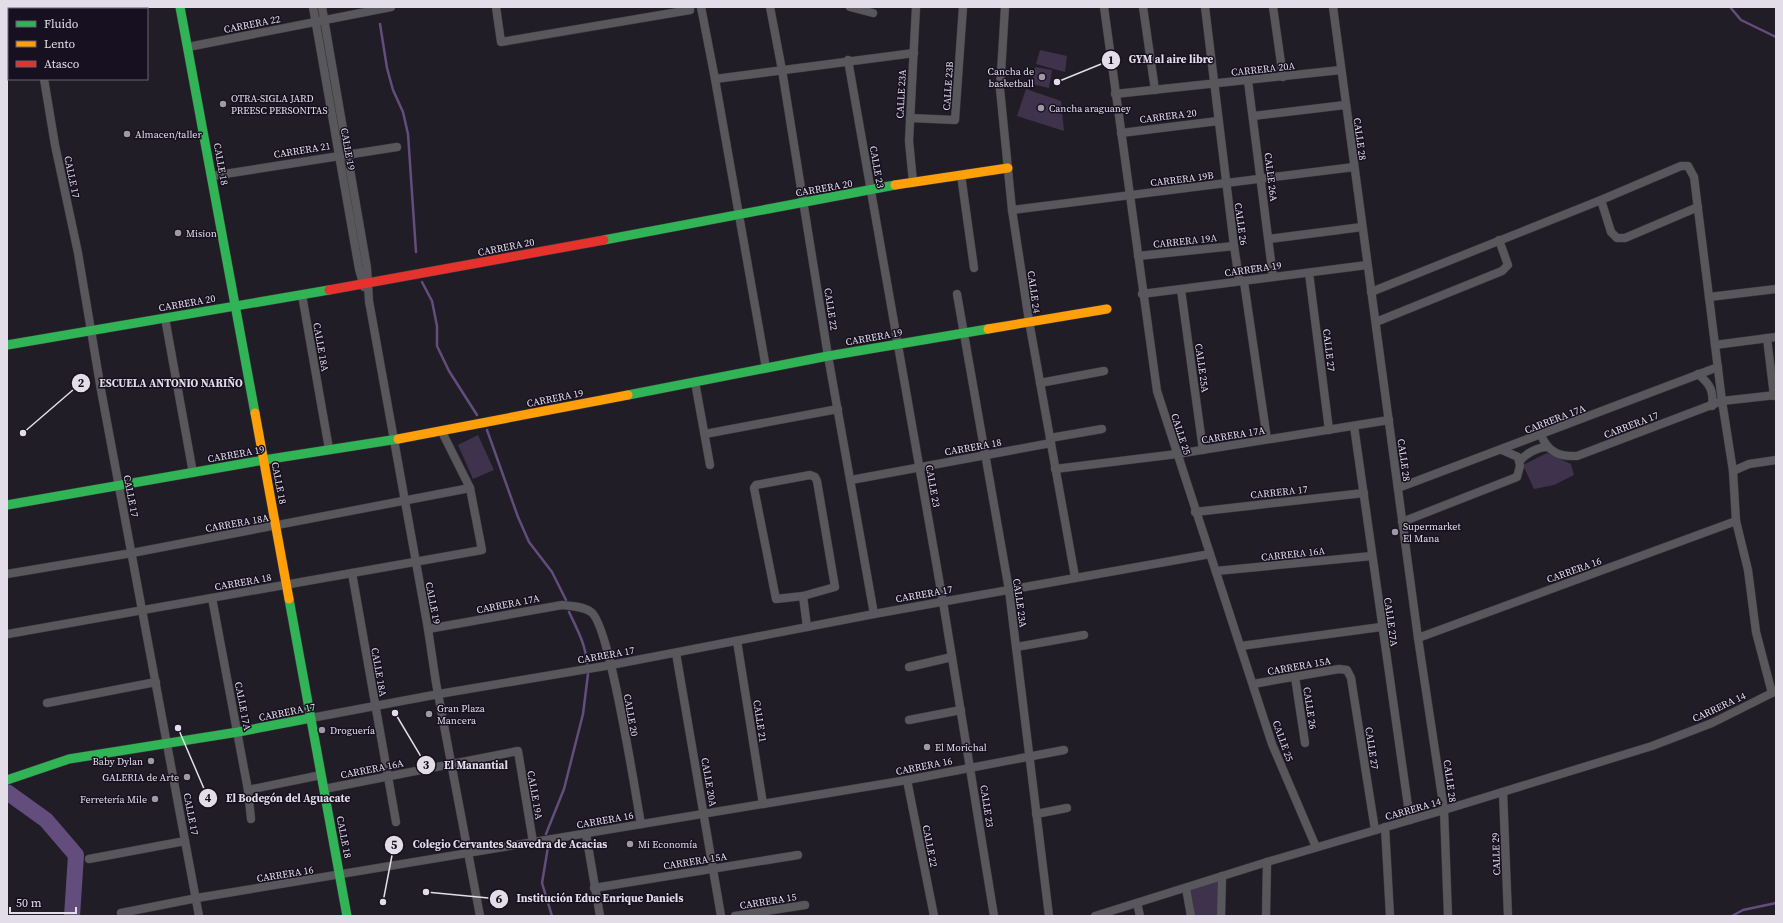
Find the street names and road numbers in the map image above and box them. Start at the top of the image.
street label: CARRERA 22 [223,12,281,36]
street label: CARRERA 20A [1230,59,1296,79]
street label: CALLE 23B [940,61,956,111]
street label: CALLE 23A [893,69,909,119]
street label: CARRERA 20 [1139,106,1197,126]
street label: CALLE 28 [1351,117,1369,161]
street label: CALLE 19 [338,127,358,171]
street label: CARRERA 21 [273,139,331,161]
street label: CALLE 18 [211,142,231,186]
street label: CALLE 23 [867,145,887,189]
street label: CALLE 26A [1262,152,1281,203]
street label: CALLE 17 [61,155,83,199]
street label: CARRERA 19B [1150,169,1214,189]
street label: CARRERA 20 [795,177,853,199]
street label: CALLE 26 [1232,202,1250,246]
street label: CARRERA 19A [1152,231,1218,251]
street label: CARRERA 20 [477,235,535,259]
street label: CARRERA 19 [1224,259,1282,279]
street label: CALLE 24 [1025,270,1043,314]
street label: CALLE 22 [821,287,841,331]
street label: CARRERA 20 [158,292,216,314]
street label: CALLE 18A [310,322,332,373]
street label: CARRERA 19 [845,326,903,348]
street label: CALLE 27 [1320,328,1338,372]
street label: CALLE 25A [1192,343,1212,394]
street label: CARRERA 19 [526,386,584,410]
street label: CARRERA 17A [1523,401,1588,437]
street label: CARRERA 17 [1602,409,1660,441]
street label: CALLE 25 [1168,412,1194,456]
street label: CARRERA 17A [1200,424,1266,446]
street label: CARRERA 18 [944,436,1002,458]
street label: CALLE 28 [1395,438,1413,482]
street label: CARRERA 19 [207,443,265,465]
street label: CALLE 18 [269,461,289,505]
street label: CALLE 23 [923,464,943,508]
street label: CALLE 17 [121,474,141,518]
street label: CARRERA 17 [1250,483,1308,501]
street label: CARRERA 18A [204,511,270,535]
street label: CARRERA 16A [1260,544,1326,564]
street label: CARRERA 16 [1545,554,1603,586]
street label: CARRERA 18 [214,571,272,593]
street label: CALLE 23A [1010,578,1030,629]
street label: CALLE 19 [423,581,443,625]
street label: CARRERA 17 [895,583,953,605]
street label: CARRERA 17A [475,591,541,616]
street label: CALLE 27A [1381,597,1401,648]
street label: CARRERA 17 [577,644,635,666]
street label: CALLE 18A [368,647,390,698]
street label: CARRERA 15A [1266,654,1332,678]
street label: CALLE 17A [232,681,254,732]
street label: CALLE 26 [1300,686,1320,730]
street label: CARRERA 14 [1690,689,1748,725]
street label: CALLE 20 [621,693,641,737]
street label: CALLE 21 [750,699,770,743]
street label: CARRERA 17 [258,700,316,724]
street label: CALLE 25 [1270,719,1296,763]
street label: CALLE 27 [1362,726,1382,770]
street label: CARRERA 16 [895,754,953,778]
street label: CARRERA 16A [339,756,405,781]
street label: CALLE 20A [698,757,720,808]
street label: CALLE 28 [1441,759,1459,803]
street label: CALLE 19A [524,770,546,821]
street label: CALLE 23 [977,784,997,828]
street label: CALLE 17 [181,792,201,836]
street label: CARRERA 14 [1384,795,1442,823]
street label: CARRERA 16 [576,809,634,831]
street label: CALLE 18 [334,815,354,859]
street label: CALLE 22 [920,824,940,868]
street label: CALLE 29 [1489,832,1503,876]
street label: CARRERA 15A [662,850,728,872]
street label: CARRERA 16 [256,863,314,885]
street label: CARRERA 15 [739,890,797,912]

